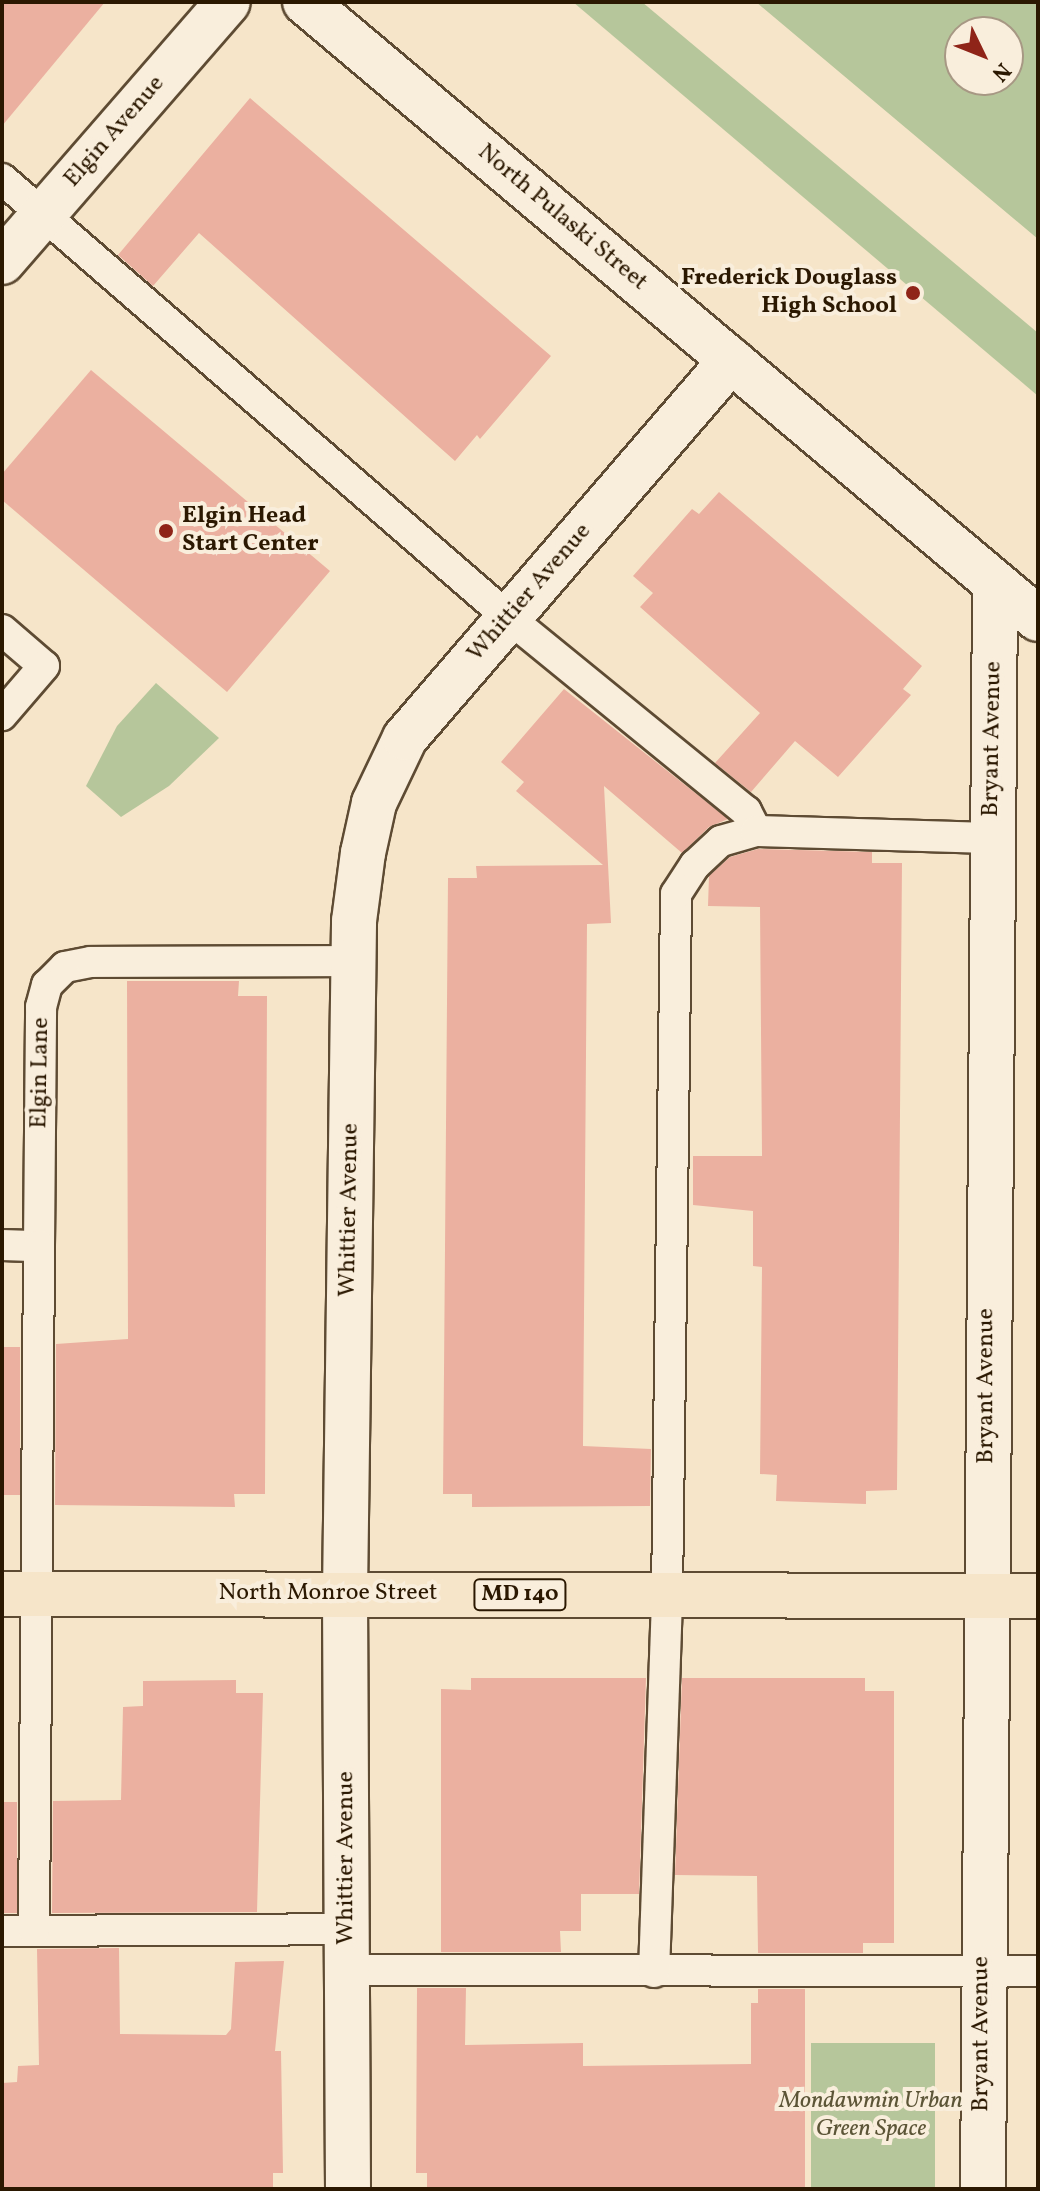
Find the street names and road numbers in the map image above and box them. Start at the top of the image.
street label: Elgin Avenue [59,70,171,194]
street label: North Pulaski Street [471,138,653,298]
street label: Whittier Avenue [462,518,598,668]
street label: Bryant Avenue [977,661,1009,817]
street label: Elgin Lane [26,1017,56,1129]
street label: Whittier Avenue [334,1123,366,1297]
street label: Bryant Avenue [973,1308,1001,1464]
road number: MD 140 [472,1577,568,1613]
street label: North Monroe Street [218,1580,438,1608]
street label: Whittier Avenue [333,1771,361,1945]
street label: Bryant Avenue [968,1956,996,2112]

